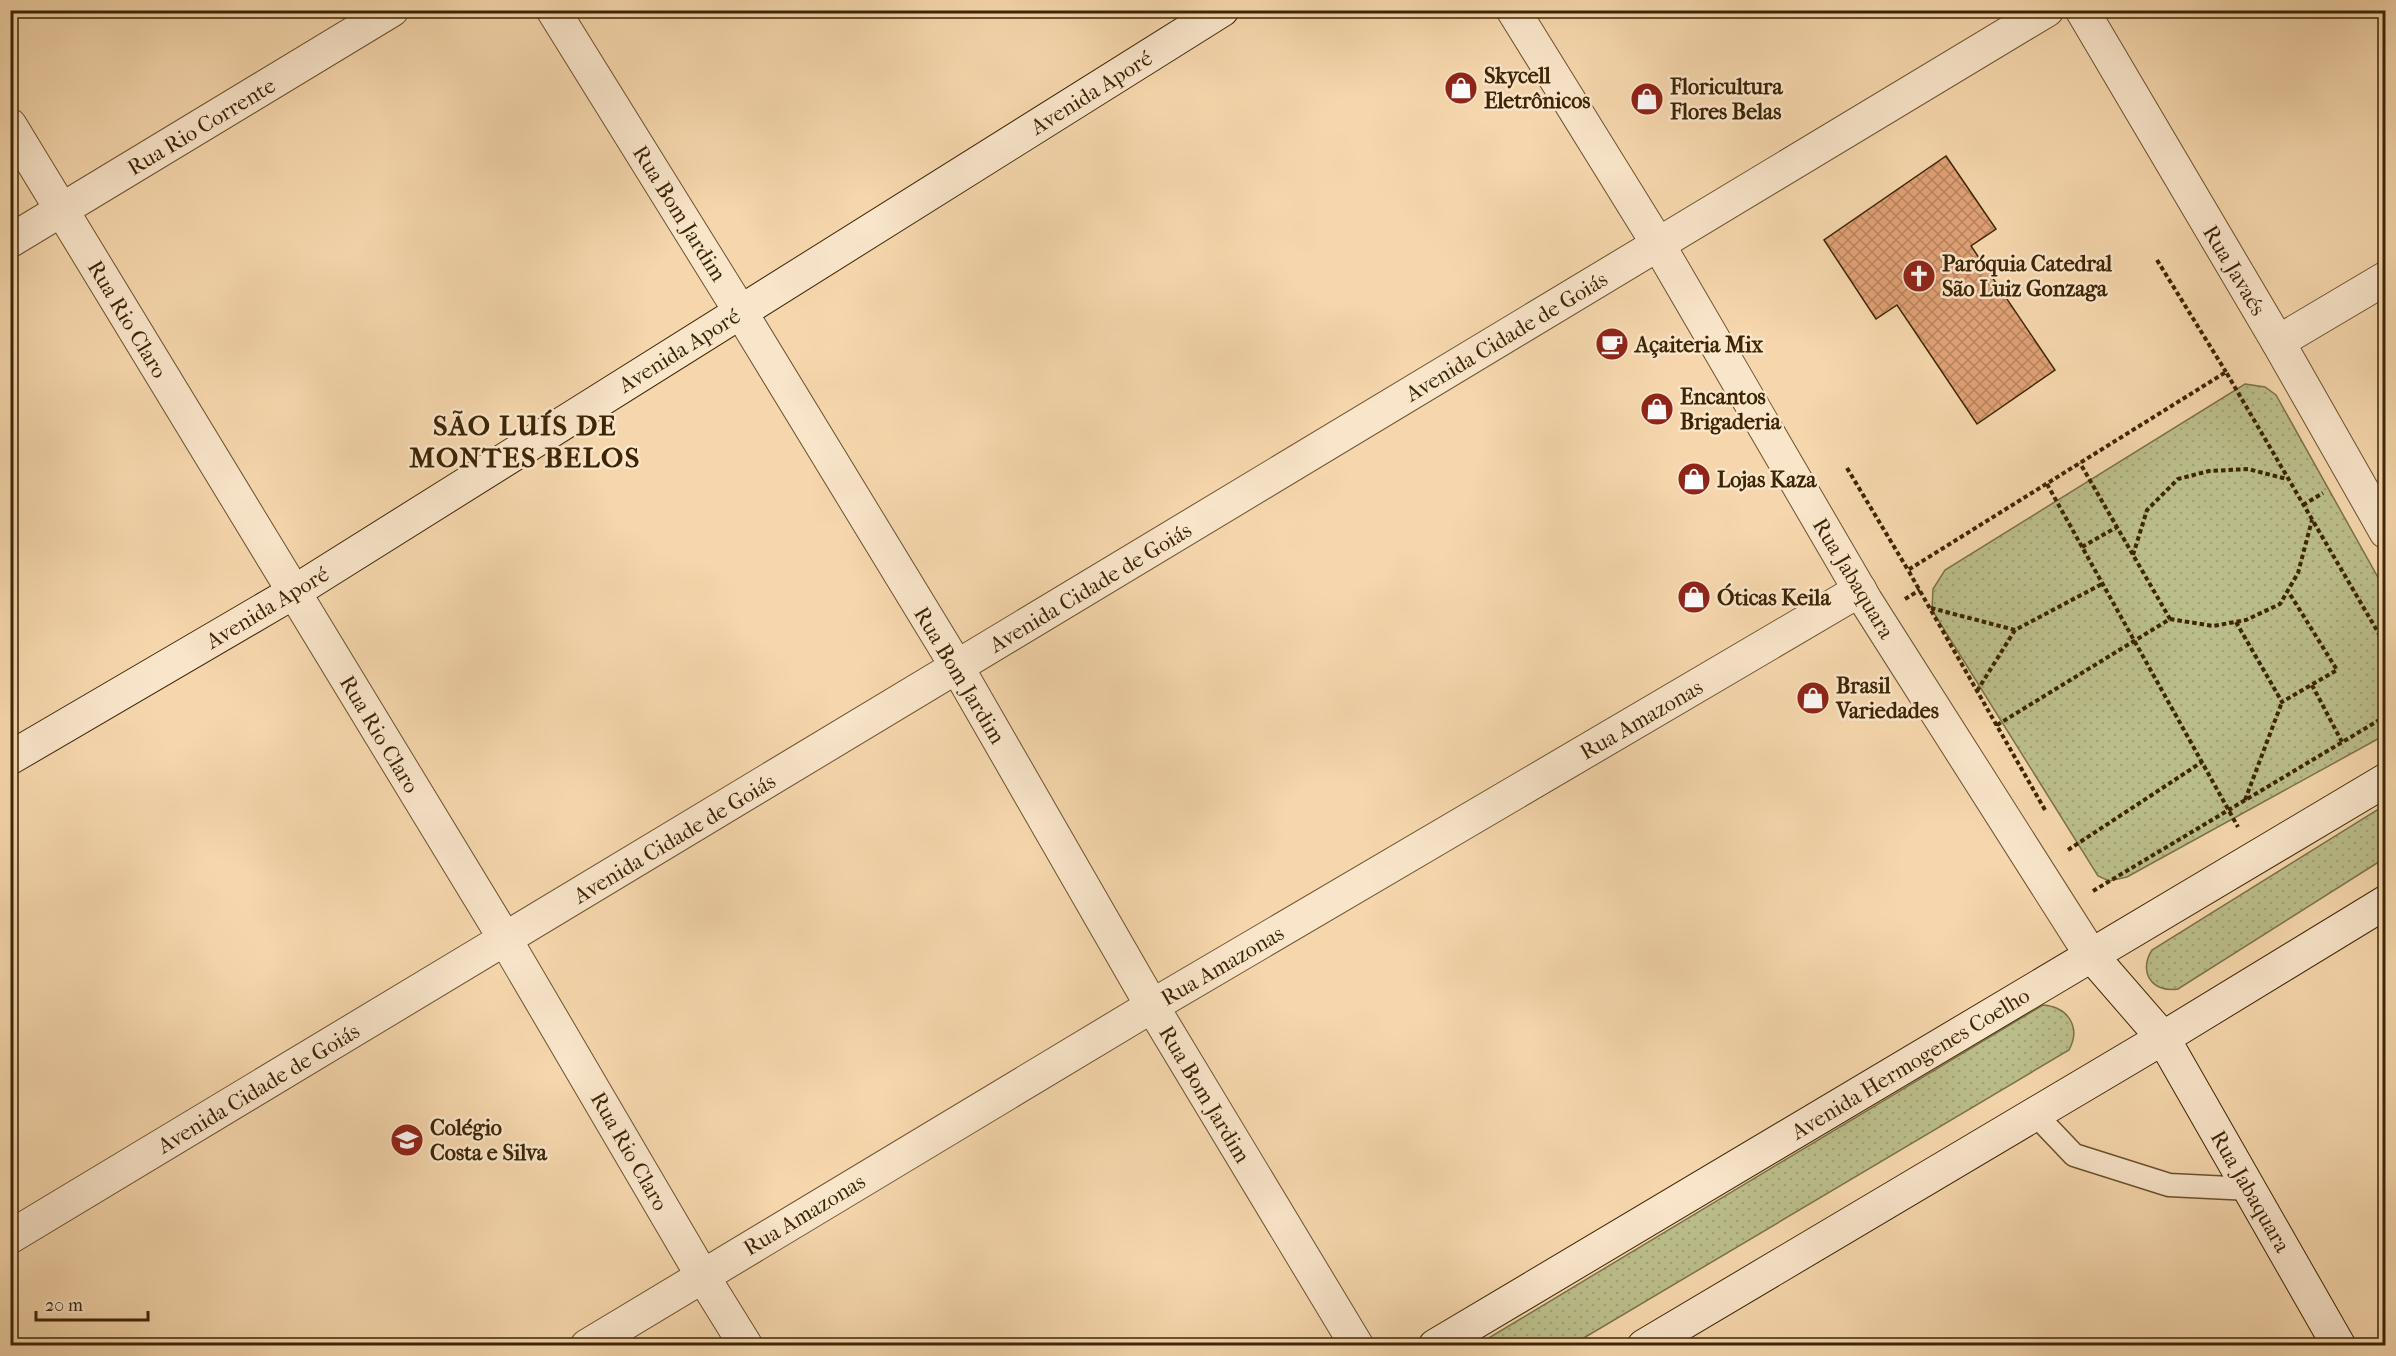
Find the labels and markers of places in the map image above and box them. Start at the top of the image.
place label: Skycell Eletrônicos [1484,63,1590,114]
shop icon: Skycell Eletrônicos [1443,70,1479,106]
place label: Floricultura Flores Belas [1669,74,1783,125]
shop icon: Floricultura Flores Belas [1629,81,1665,117]
place label: Paróquia Catedral São Luiz Gonzaga [1942,251,2113,302]
church icon: Paróquia Catedral São Luiz Gonzaga [1901,258,1937,294]
cafe icon: Açaiteria Mix [1594,326,1630,362]
place label: Açaiteria Mix [1633,332,1764,358]
place label: Encantos Brigaderia [1680,384,1782,435]
shop icon: Encantos Brigaderia [1639,391,1675,427]
shop icon: Lojas Kaza [1676,461,1712,497]
place label: Lojas Kaza [1717,467,1817,493]
shop icon: Óticas Keila [1676,579,1712,615]
place label: Óticas Keila [1717,583,1831,611]
place label: Brasil Variedades [1835,673,1939,724]
shop icon: Brasil Variedades [1795,680,1831,716]
place label: Colégio Costa e Silva [430,1115,548,1166]
school or university icon: Colégio Costa e Silva [389,1122,425,1158]

